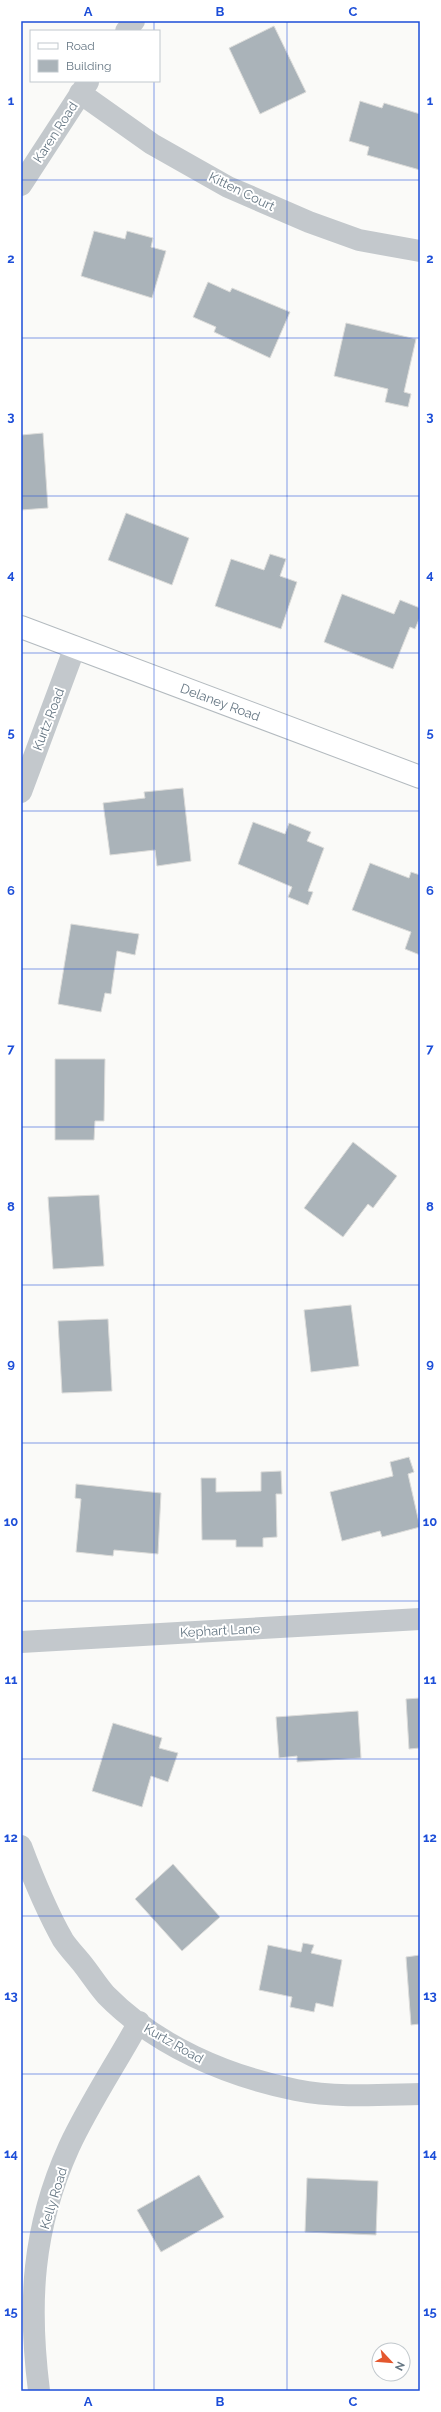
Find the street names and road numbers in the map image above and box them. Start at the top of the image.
street label: Karen Road [30,99,81,166]
street label: Kitten Court [206,169,278,214]
street label: Delaney Road [178,681,262,724]
street label: Kurtz Road [30,686,67,753]
street label: Kephart Lane [179,1621,261,1640]
street label: Kurtz Road [142,2021,206,2066]
street label: Kelly Road [37,2166,70,2231]

